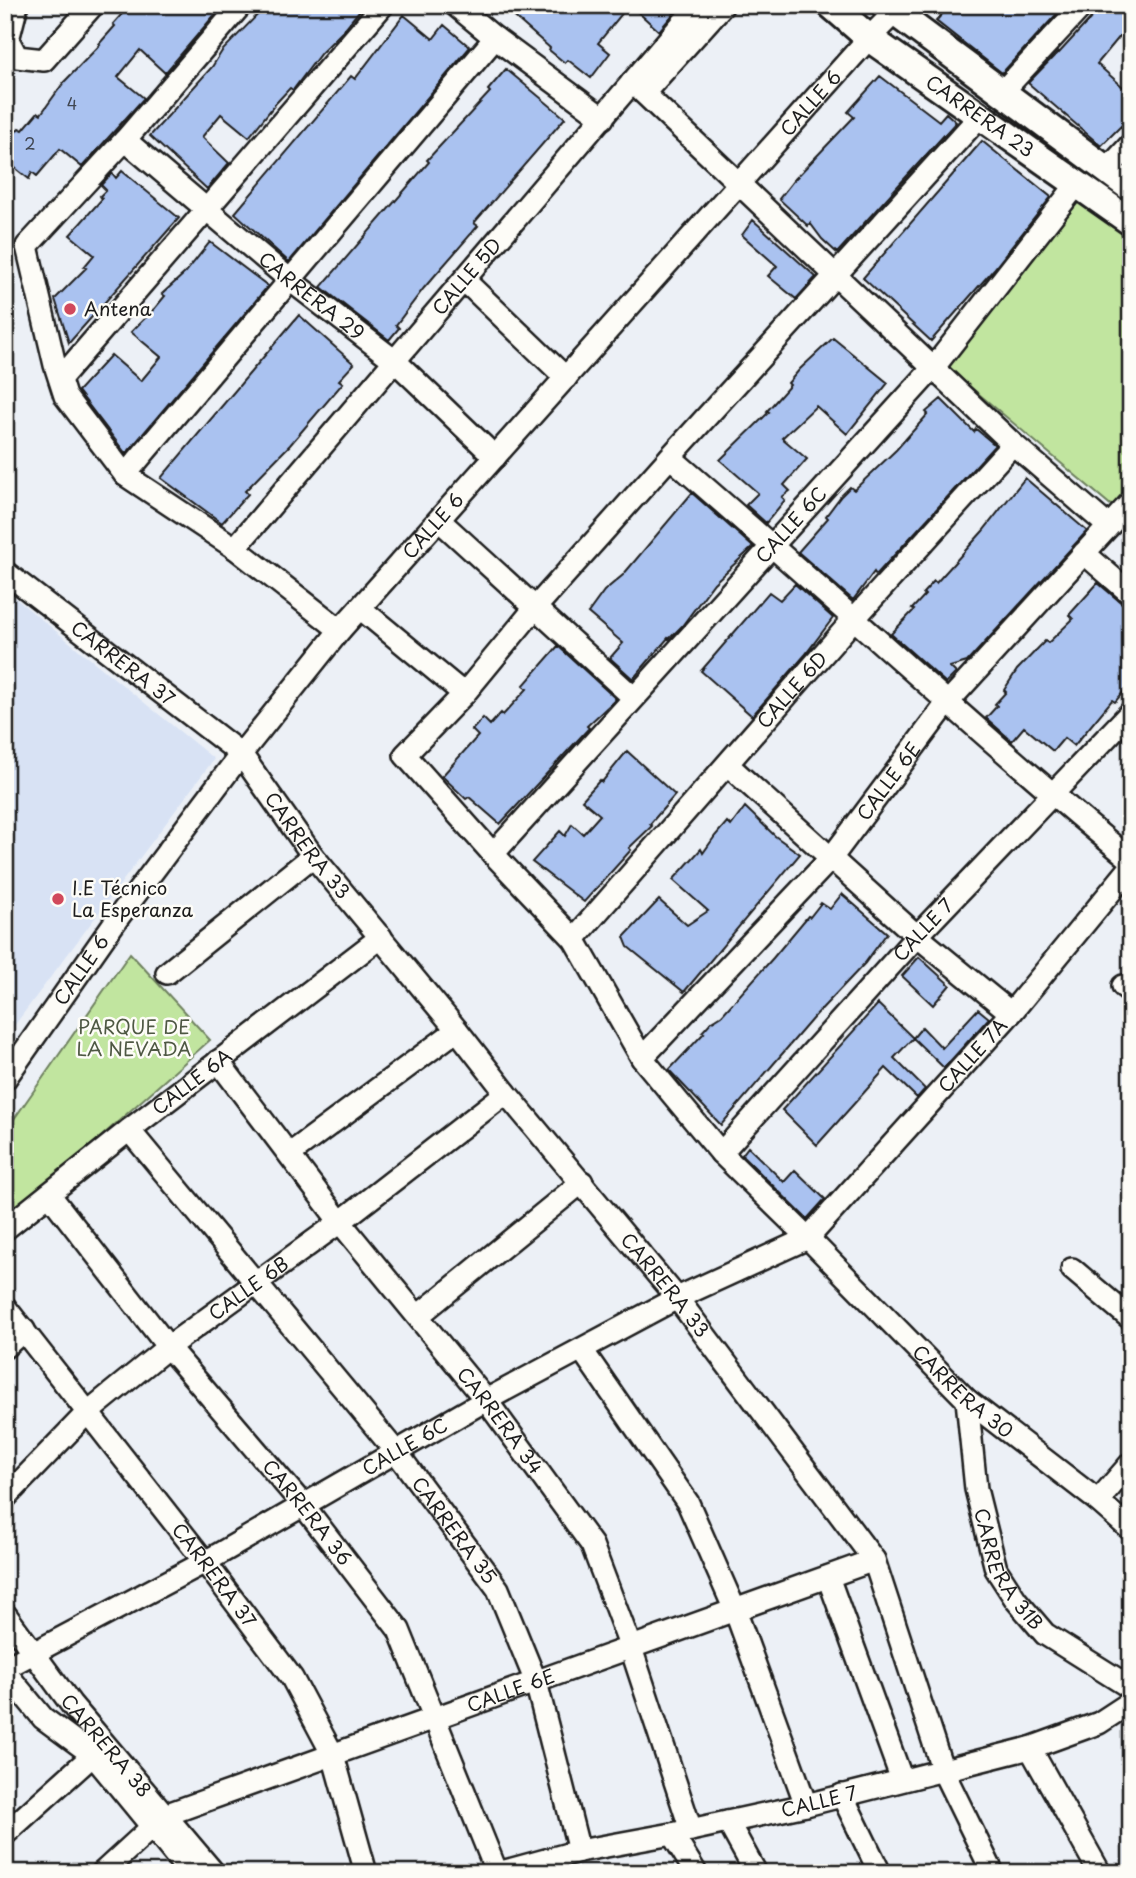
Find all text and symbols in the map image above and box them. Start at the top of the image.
street label: CALLE 6 [773,63,847,142]
street label: CARRERA 23 [921,67,1041,163]
house number: 4 [67,91,77,115]
house number: 2 [24,131,36,155]
street label: CALLE 5D [425,231,507,321]
street label: CARRERA 29 [253,244,371,346]
place label: Antena [84,294,152,322]
marker: Antena [62,301,78,317]
street label: CALLE 6C [748,480,832,569]
street label: CALLE 6 [395,486,469,564]
street label: CARRERA 37 [66,613,182,711]
street label: CALLE 6D [749,644,833,734]
street label: CALLE 6E [849,736,926,826]
street label: CARRERA 33 [259,786,358,904]
place label: I.E Técnico La Esperanza [72,873,193,923]
marker: I.E Técnico La Esperanza [50,891,66,907]
street label: CALLE 7 [886,891,959,967]
street label: CALLE 6 [46,929,115,1010]
street label: CALLE 7A [931,1011,1013,1098]
park label: PARQUE DE LA NEVADA [77,1012,191,1062]
street label: CALLE 6A [145,1041,237,1121]
street label: CARRERA 33 [615,1226,717,1343]
street label: CALLE 6B [202,1249,294,1326]
street label: CARRERA 30 [907,1337,1020,1444]
street label: CARRERA 34 [451,1360,550,1479]
street label: CALLE 6C [356,1410,452,1482]
street label: CARRERA 36 [257,1453,359,1571]
street label: CARRERA 35 [406,1470,505,1589]
street label: CARRERA 31B [968,1505,1051,1636]
street label: CARRERA 37 [166,1516,264,1633]
street label: CALLE 6E [463,1661,558,1718]
street label: CARRERA 38 [55,1688,159,1803]
street label: CALLE 7 [778,1778,860,1823]

